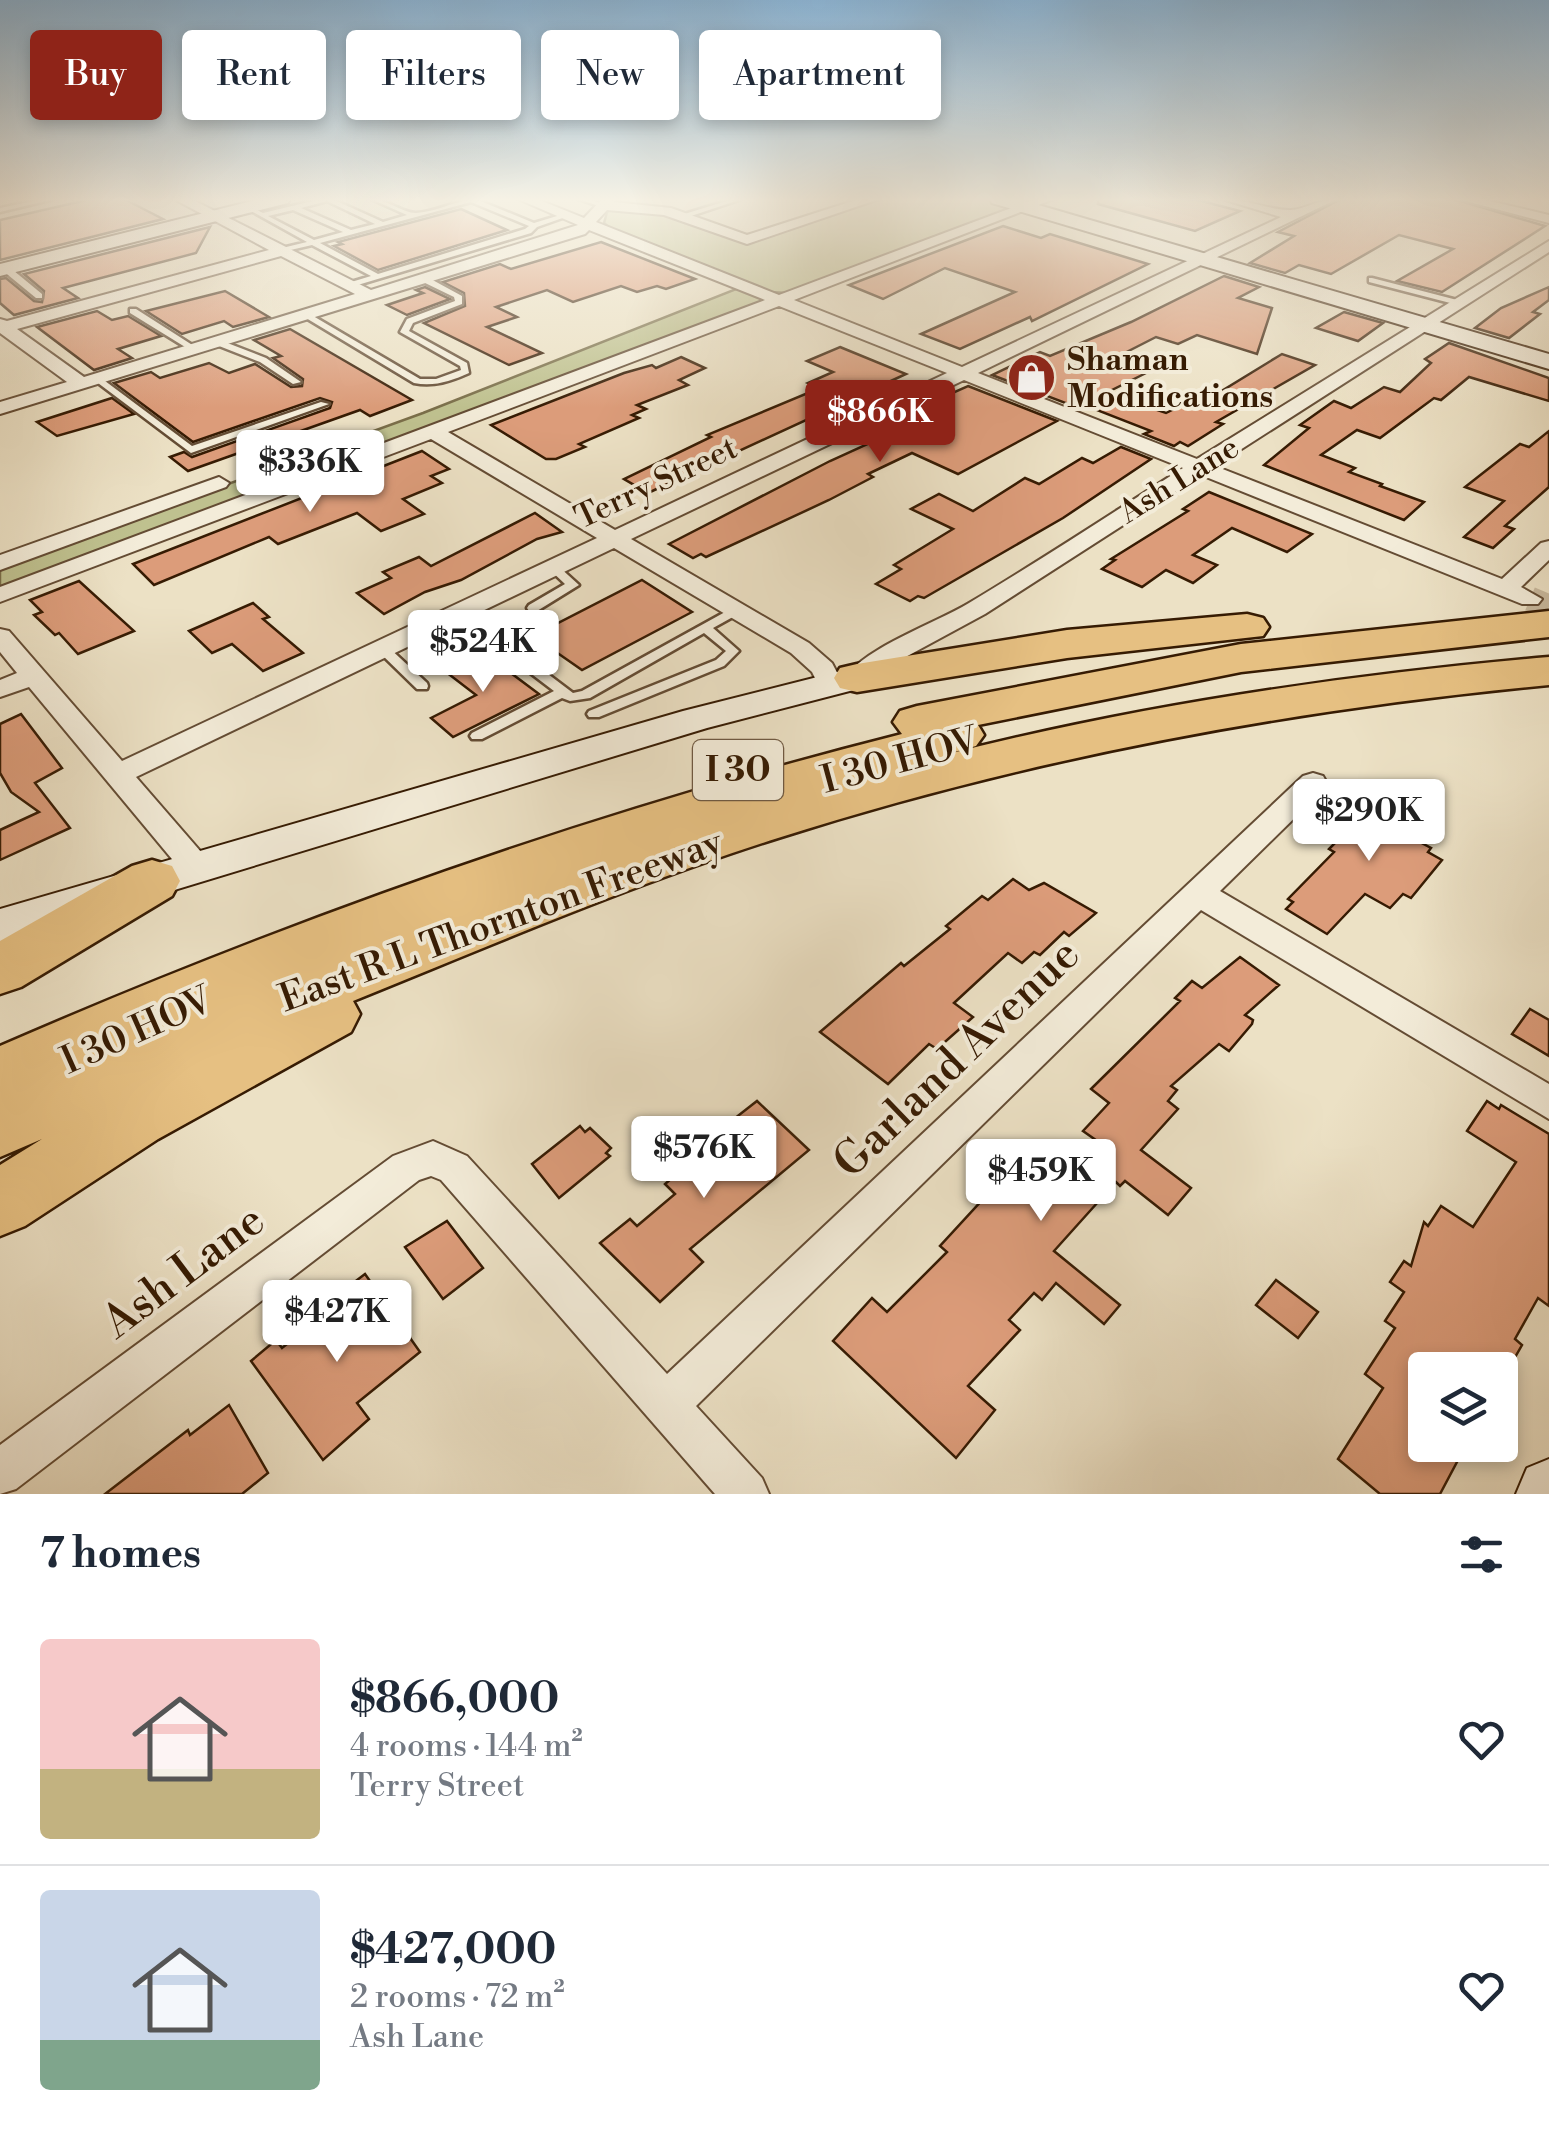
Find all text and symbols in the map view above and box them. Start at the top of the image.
chip: Buy [30,30,162,120]
chip: Rent [182,30,326,120]
chip: Filters [346,30,521,120]
chip: New [541,30,679,120]
chip: Apartment [699,30,941,120]
place label: Shaman Modifications [1067,340,1273,417]
shop icon: Shaman Modifications [1006,352,1058,404]
pin: $866K [810,380,950,465]
text: $866K [827,392,933,432]
street label: Ash Lane [1111,427,1247,533]
street label: Terry Street [569,428,743,538]
pin: $336K [240,430,380,515]
text: $336K [258,442,362,482]
pin: $524K [413,610,553,695]
text: $524K [430,622,536,662]
street label: I 30 HOV [816,717,985,805]
road number: I 30 [693,740,783,800]
pin: $290K [1299,779,1439,864]
text: $290K [1315,791,1423,831]
street label: East R L Thornton Freeway [273,819,729,1023]
street label: Garland Avenue [822,927,1092,1191]
street label: I 30 HOV [54,976,221,1085]
pin: $576K [634,1116,774,1201]
text: $576K [653,1128,755,1168]
pin: $459K [971,1139,1111,1224]
text: $459K [988,1151,1094,1191]
street label: Ash Lane [91,1192,277,1352]
pin: $427K [267,1280,407,1365]
text: $427K [284,1292,390,1332]
map controls [1408,1352,1518,1462]
button: layers [1408,1352,1518,1462]
icon: filters [1454,1527,1509,1582]
text: 7 homes [40,1528,201,1581]
text: $866,000 [350,1673,559,1726]
icon: home [120,1679,240,1799]
icon: heart [1454,1712,1509,1767]
text: 4 rooms · 144 m² [350,1726,583,1766]
text: Terry Street [350,1766,524,1806]
text: $427,000 [350,1924,556,1977]
icon: home [120,1930,240,2050]
icon: heart [1454,1963,1509,2018]
text: 2 rooms · 72 m² [350,1977,565,2017]
text: Ash Lane [350,2017,484,2057]

